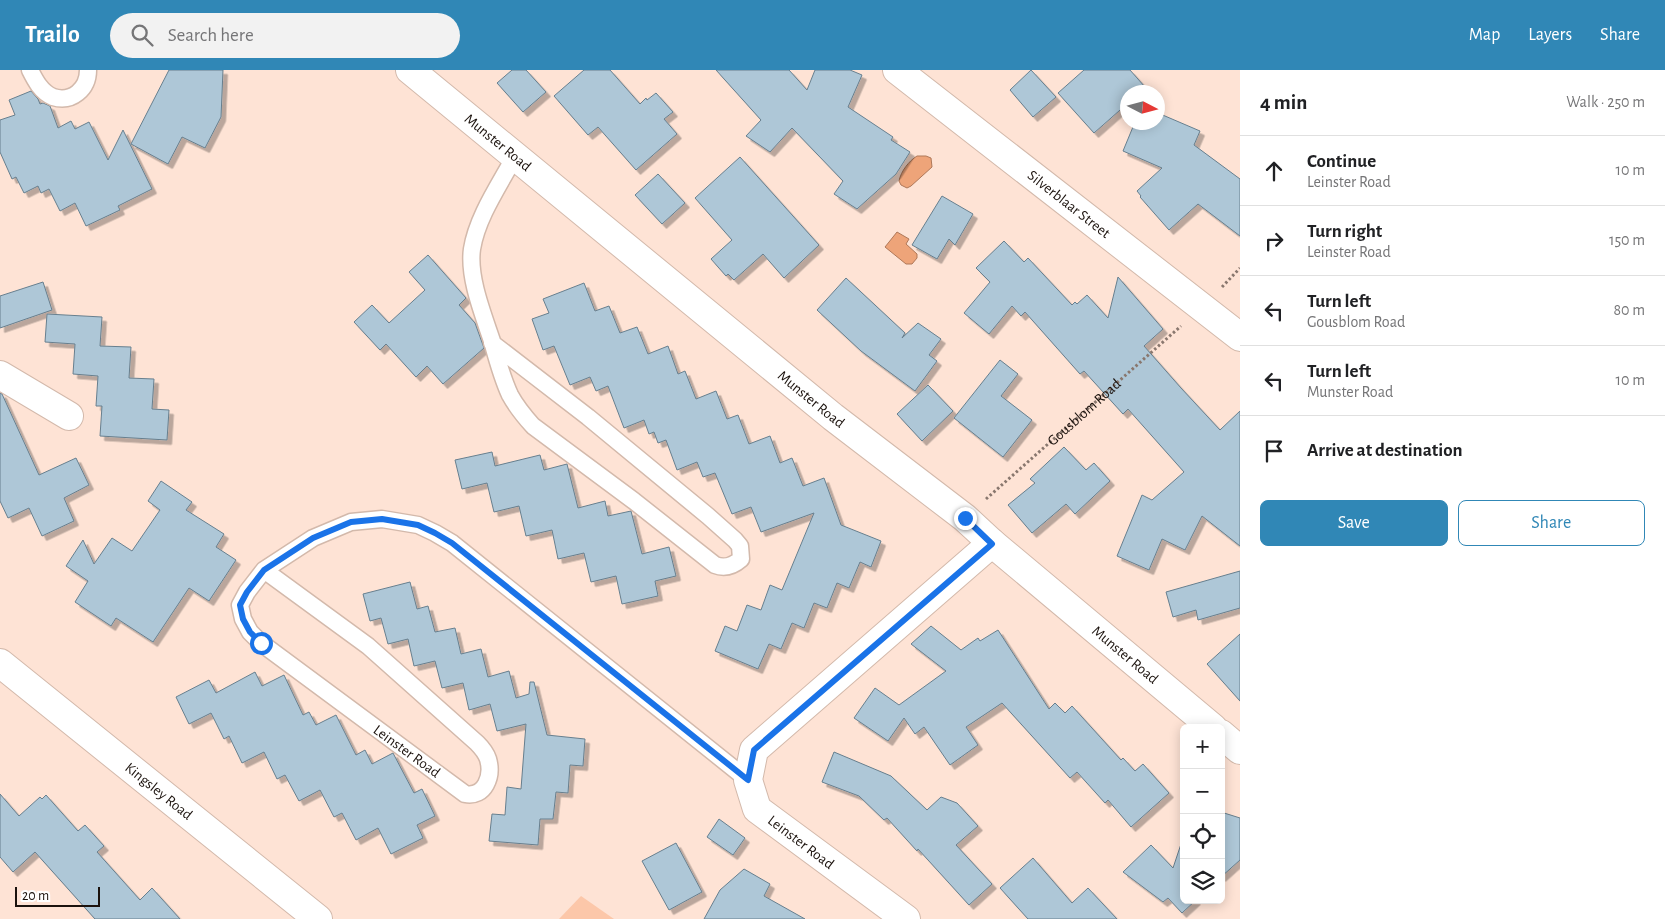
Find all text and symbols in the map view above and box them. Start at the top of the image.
search box [110,13,460,58]
icon: search [128,21,156,49]
text: Trailo [25,23,80,47]
text: Search here [168,26,254,45]
text: Map [1469,26,1500,44]
text: Layers [1528,26,1572,44]
text: Share [1600,26,1640,44]
north arrow [1120,85,1165,130]
text: 4 min [1260,92,1307,113]
text: Walk · 250 m [1566,94,1645,110]
street label: Munster Road [462,111,534,174]
text: Continue [1307,152,1376,171]
icon: ahead [1260,157,1288,185]
text: 10 m [1616,162,1645,178]
street label: Silverblaar Street [1025,168,1113,241]
text: Leinster Road [1307,174,1391,190]
text: Turn right [1307,222,1382,241]
icon: right [1260,227,1288,255]
text: 150 m [1609,232,1645,248]
text: Leinster Road [1307,244,1391,260]
text: Turn left [1307,292,1371,311]
icon: left [1260,297,1288,325]
text: 80 m [1614,302,1645,318]
text: Gousblom Road [1307,314,1405,330]
text: Turn left [1307,362,1371,381]
icon: left [1260,367,1288,395]
street label: Munster Road [775,368,847,431]
text: 10 m [1616,372,1645,388]
street label: Gousblom Road [1045,376,1124,449]
text: Munster Road [1307,384,1393,400]
icon: arrive [1260,437,1288,465]
text: Arrive at destination [1307,441,1463,460]
button: Save [1260,500,1448,546]
button: Share [1458,500,1645,546]
route end [954,507,977,530]
street label: Munster Road [1089,623,1161,687]
route start [250,632,273,655]
street label: Leinster Road [371,722,443,781]
map controls [1180,724,1225,904]
button: + [1180,724,1225,769]
street label: Kingsley Road [122,760,195,823]
button: − [1180,769,1225,814]
street label: Leinster Road [765,813,837,872]
button: locate [1180,814,1225,859]
button: layers [1180,859,1225,904]
scale bar [15,884,100,907]
text: 20 m [22,889,49,903]

